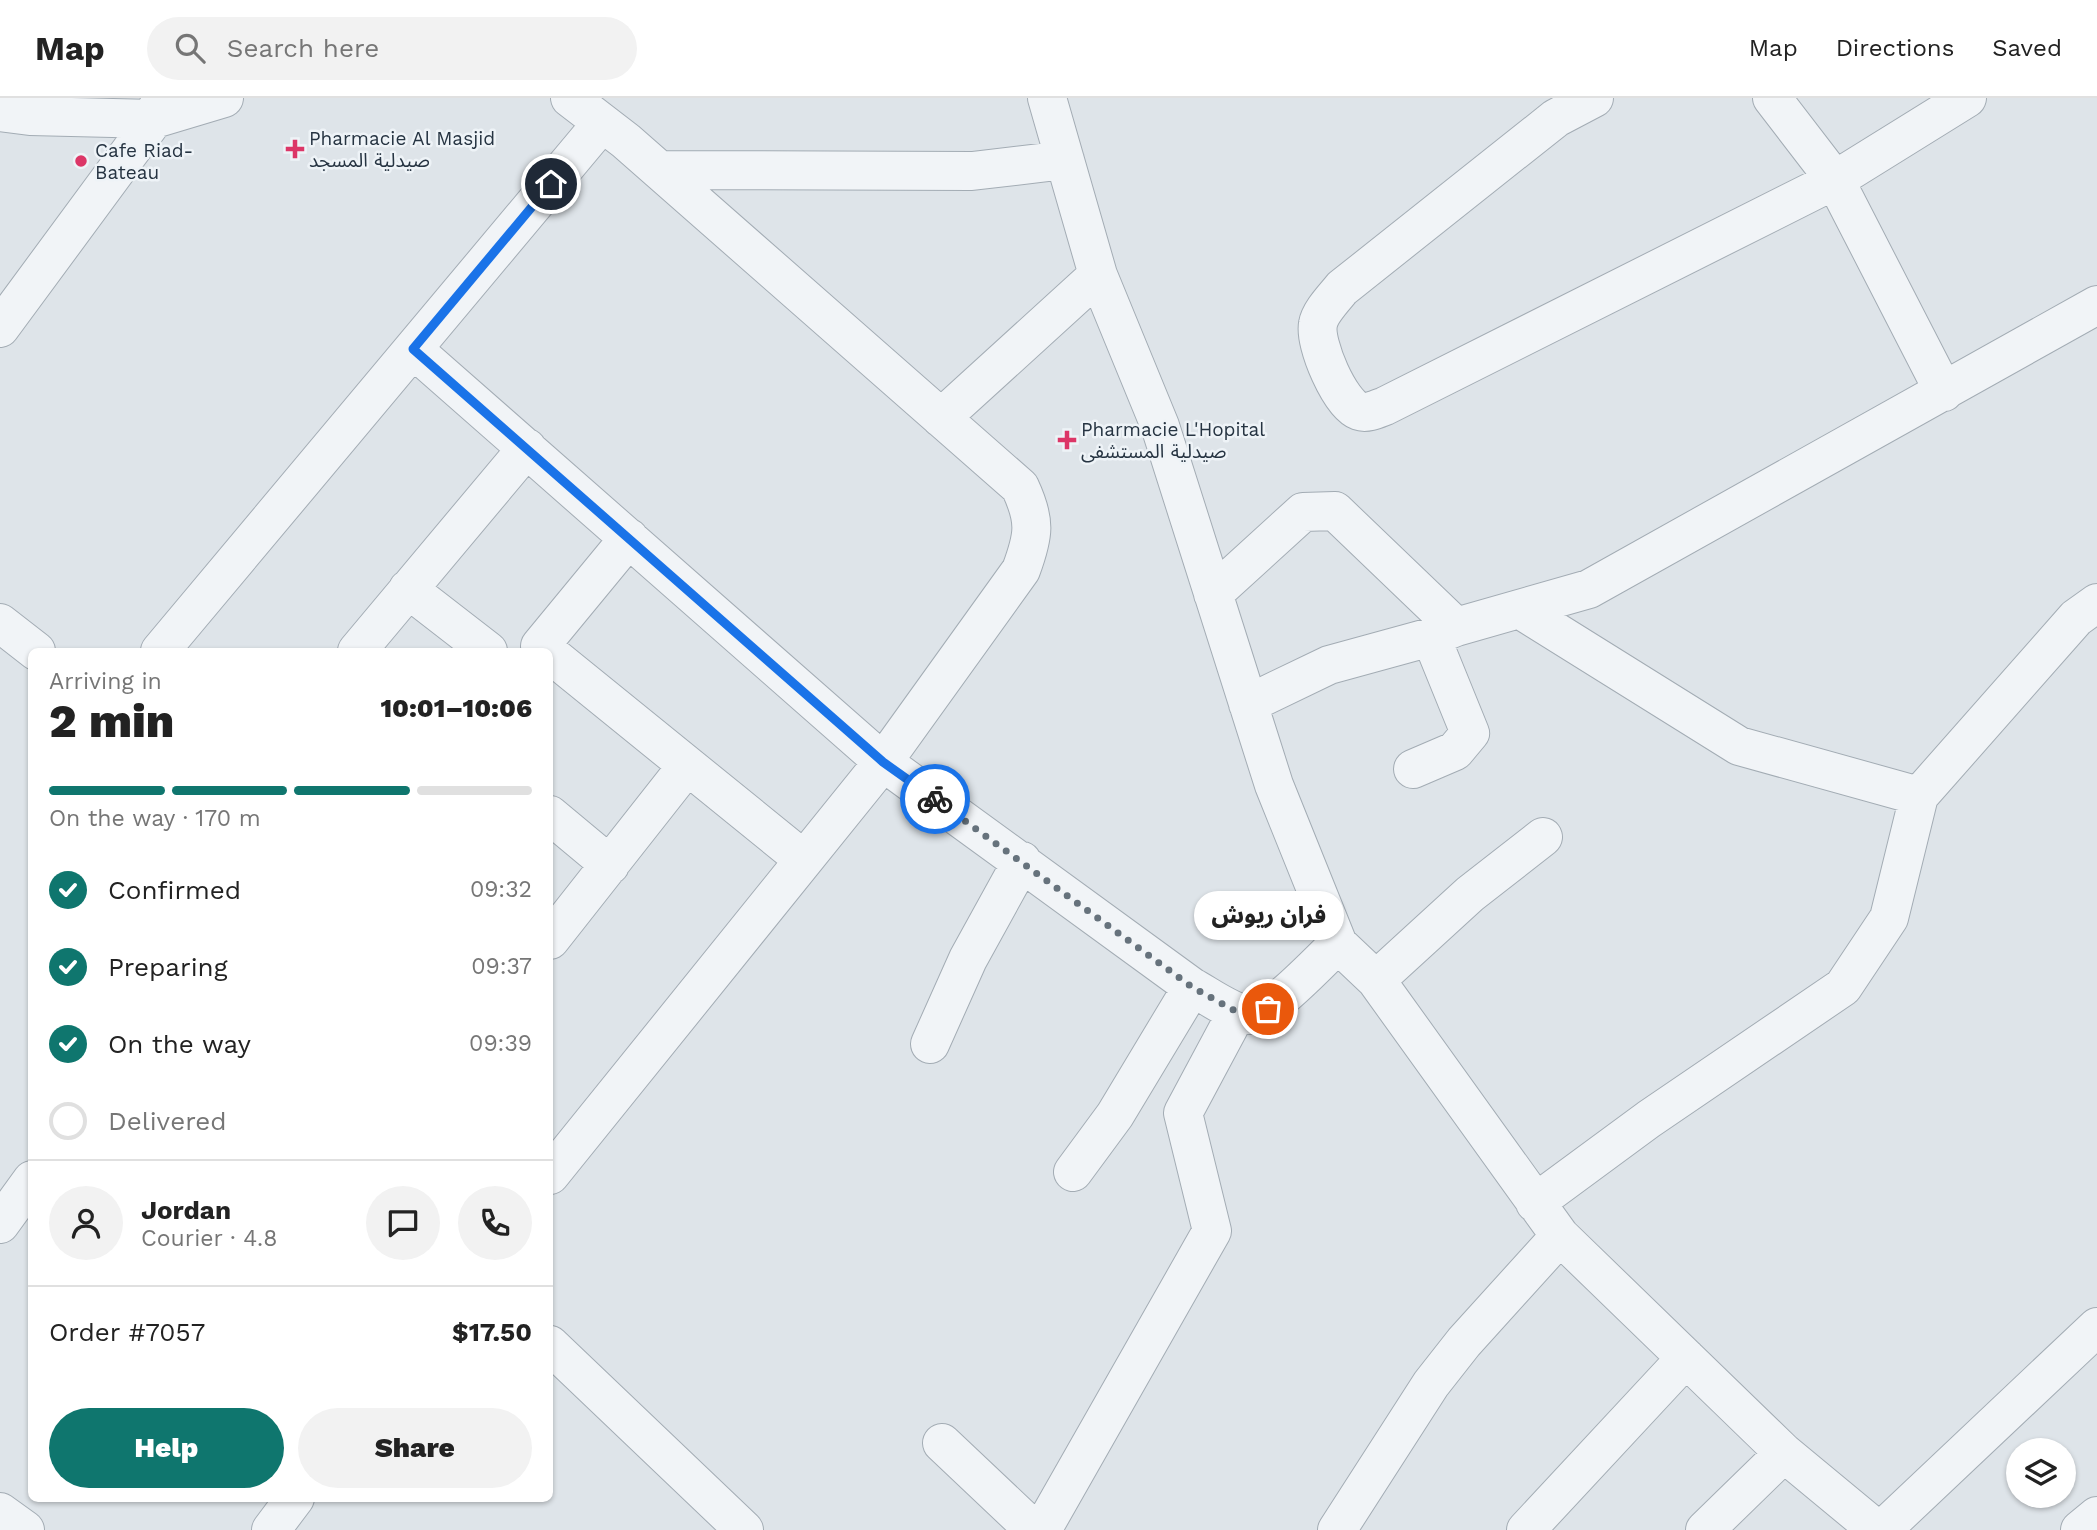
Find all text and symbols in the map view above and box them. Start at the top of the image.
search box [147,17,637,80]
text: Map [35,29,105,68]
icon: search [171,29,209,67]
text: Search here [227,33,379,63]
text: Map [1749,34,1798,62]
text: Directions [1836,34,1954,62]
text: Saved [1992,34,2062,62]
place label: Pharmacie Al Masjid صيدلية المسجد [309,127,495,172]
place label: Cafe Riad- Bateau [95,139,193,184]
marker: Pharmacie Al Masjid صيدلية المسجد [287,141,303,157]
marker: Cafe Riad- Bateau [73,153,89,169]
pin [521,154,581,214]
icon: home [532,165,570,203]
place label: Pharmacie L'Hopital صيدلية المستشفى [1081,418,1265,463]
marker: Pharmacie L'Hopital صيدلية المستشفى [1059,432,1075,448]
text: Arriving in [49,668,162,695]
text: 10:01–10:06 [380,693,532,723]
text: 2 min [49,694,174,748]
courier [900,764,970,834]
icon: bike [916,780,954,818]
text: On the way · 170 m [49,805,261,832]
icon: check [49,871,87,909]
text: Confirmed [108,875,241,905]
text: 09:32 [470,876,532,903]
callout: فران ريوش [1193,890,1343,939]
text: فران ريوش [1212,902,1326,929]
icon: check [49,948,87,986]
text: Preparing [108,952,228,982]
text: 09:37 [471,953,532,980]
pin [1238,979,1298,1039]
icon: bag [1249,990,1287,1028]
icon: check [49,1025,87,1063]
text: On the way [108,1029,251,1059]
text: 09:39 [469,1030,532,1057]
text: Delivered [108,1106,227,1136]
button: person [49,1186,123,1260]
button: chat [366,1186,440,1260]
button: phone [458,1186,532,1260]
text: Jordan [141,1195,231,1225]
text: Courier · 4.8 [141,1225,277,1252]
text: Order #7057 [49,1317,205,1347]
text: $17.50 [452,1317,532,1347]
button: Help [49,1408,284,1488]
button: Share [298,1408,532,1488]
map controls [2006,1438,2076,1508]
button: layers [2006,1438,2076,1508]

